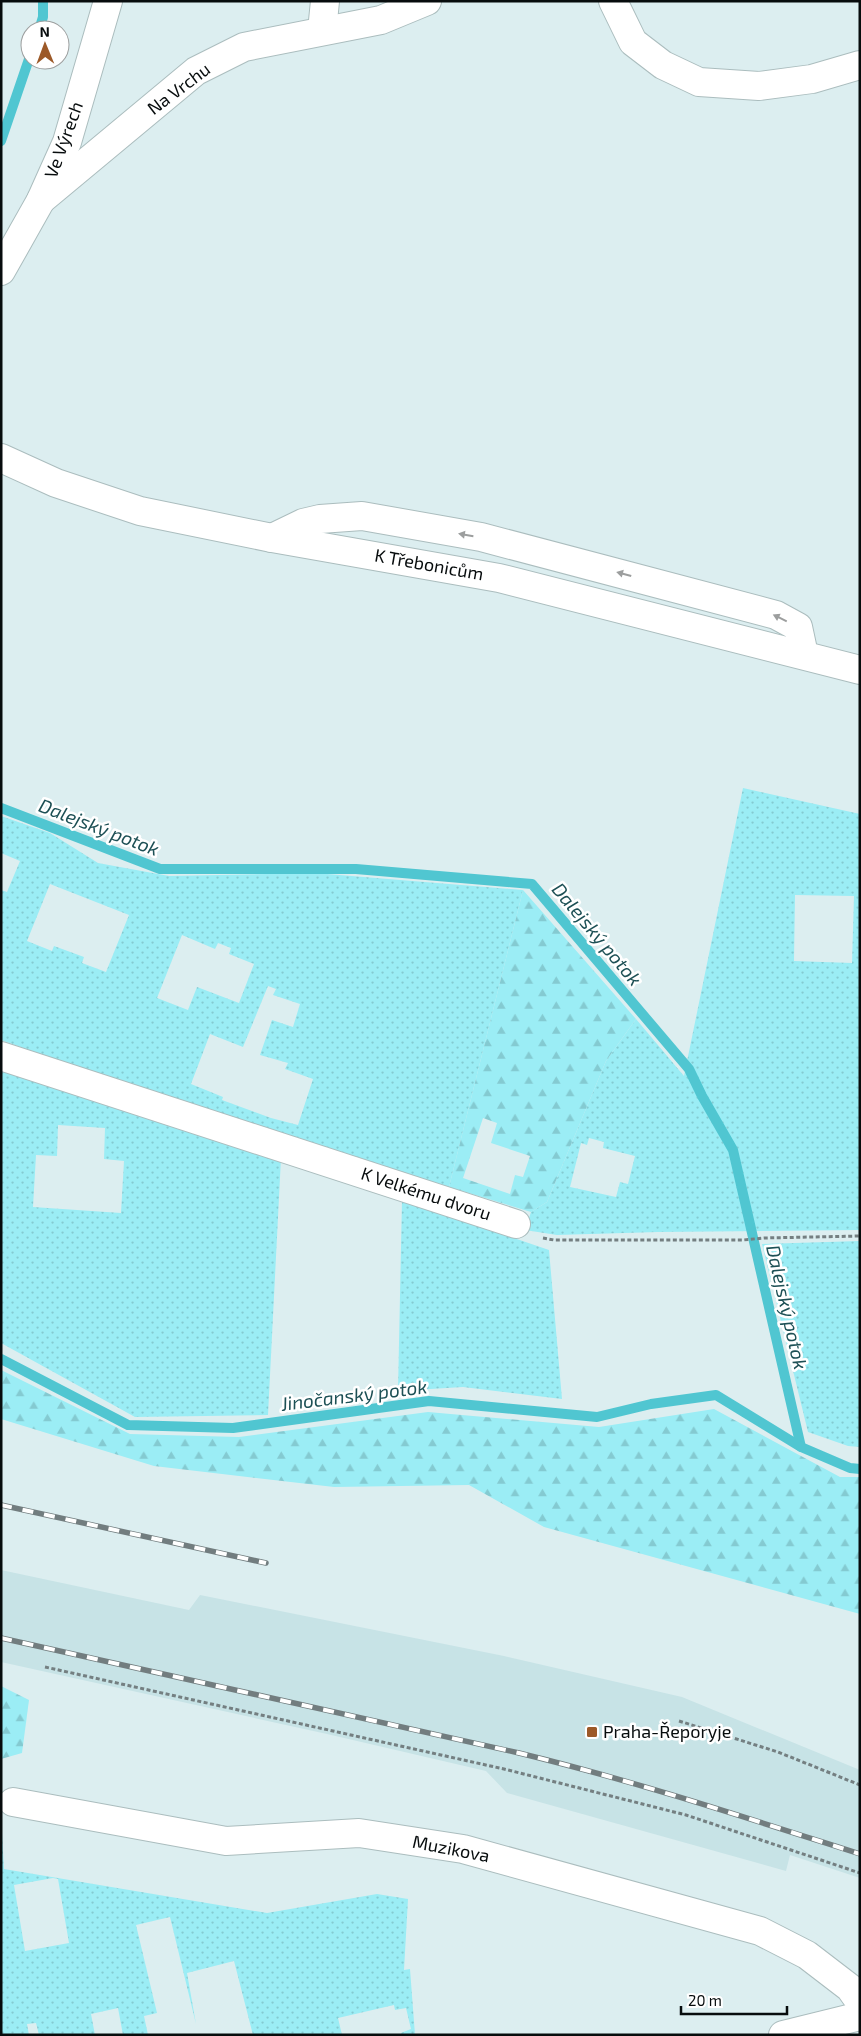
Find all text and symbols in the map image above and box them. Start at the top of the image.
north arrow [20,20,70,70]
text: N [40,23,50,40]
street label: Na Vrchu [143,57,214,119]
street label: Ve Výrech [39,98,87,181]
one-way arrow [458,530,474,538]
street label: K Třebonicům [373,544,485,584]
one-way arrow [616,570,631,578]
one-way arrow [773,614,787,622]
water label: Dalejský potok [35,793,163,861]
water label: Dalejský potok [547,878,647,990]
street label: K Velkému dvoru [359,1162,494,1224]
water label: Dalejský potok [761,1242,813,1372]
water label: Jinočanský potok [279,1374,429,1416]
place label: Praha-Řeporyje [603,1720,731,1742]
marker: Praha-Řeporyje [585,1725,599,1739]
street label: Muzikova [411,1830,492,1866]
scale bar [681,1984,787,2016]
text: 20 m [688,1991,722,2009]

